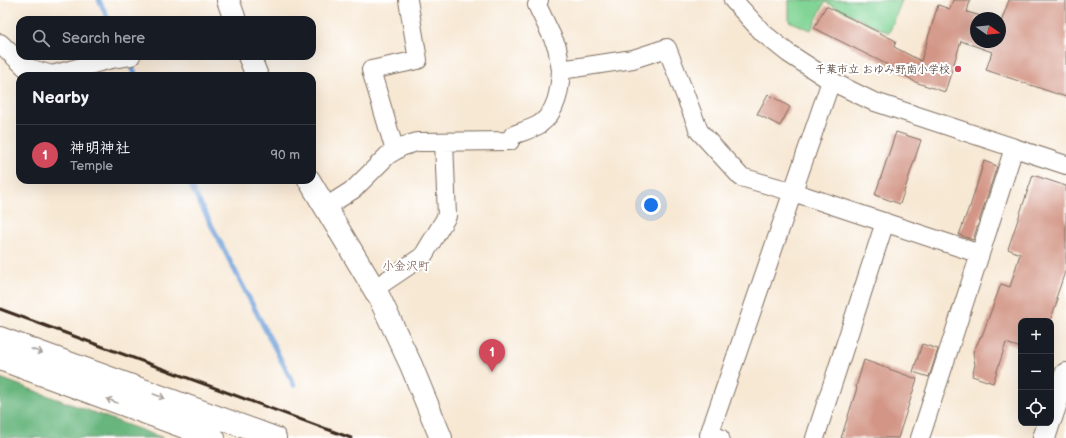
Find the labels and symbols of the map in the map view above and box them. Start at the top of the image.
north arrow [970,12,1006,48]
place label: 千葉市立 おゆみ野南小学校 [815,63,950,76]
marker: 千葉市立 おゆみ野南小学校 [953,64,963,74]
your location [641,195,661,215]
district label: 小金沢町 [382,259,430,274]
pin: 1 [479,339,505,372]
one-way arrow [30,348,42,356]
one-way arrow [152,392,164,400]
one-way arrow [106,396,118,404]

